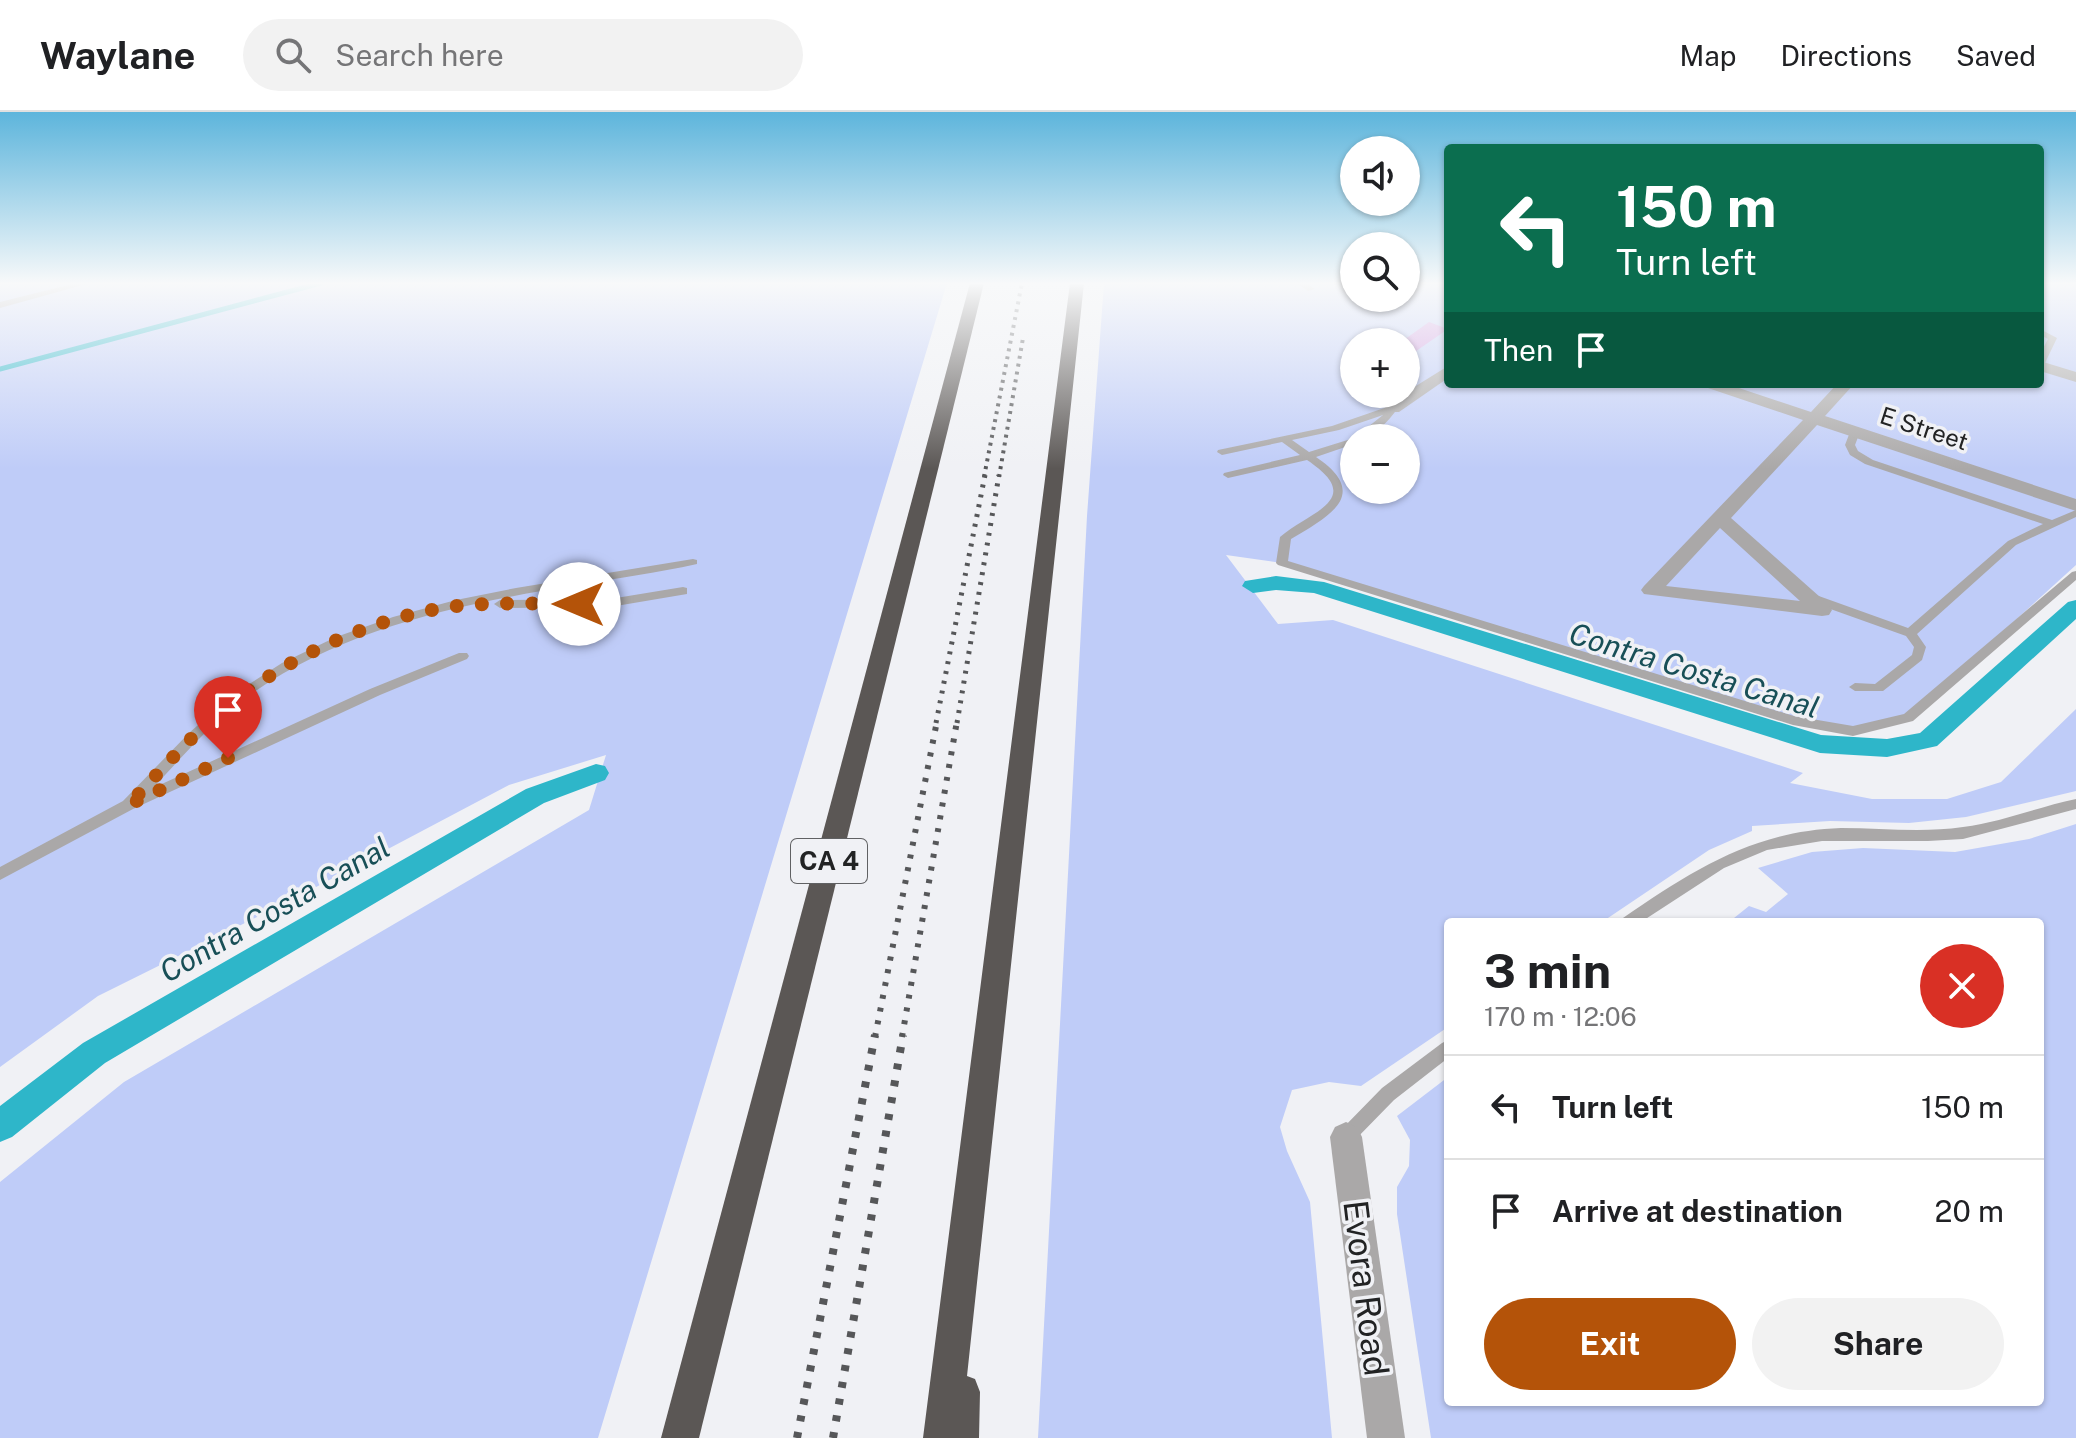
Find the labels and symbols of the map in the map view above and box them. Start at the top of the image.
street label: E Street [1877,401,1972,455]
position arrow [537,562,621,646]
water label: Contra Costa Canal [1565,615,1824,725]
pin [194,676,262,758]
water label: Contra Costa Canal [153,829,396,990]
road number: CA 4 [791,839,867,883]
street label: Evora Road [1335,1198,1397,1378]

